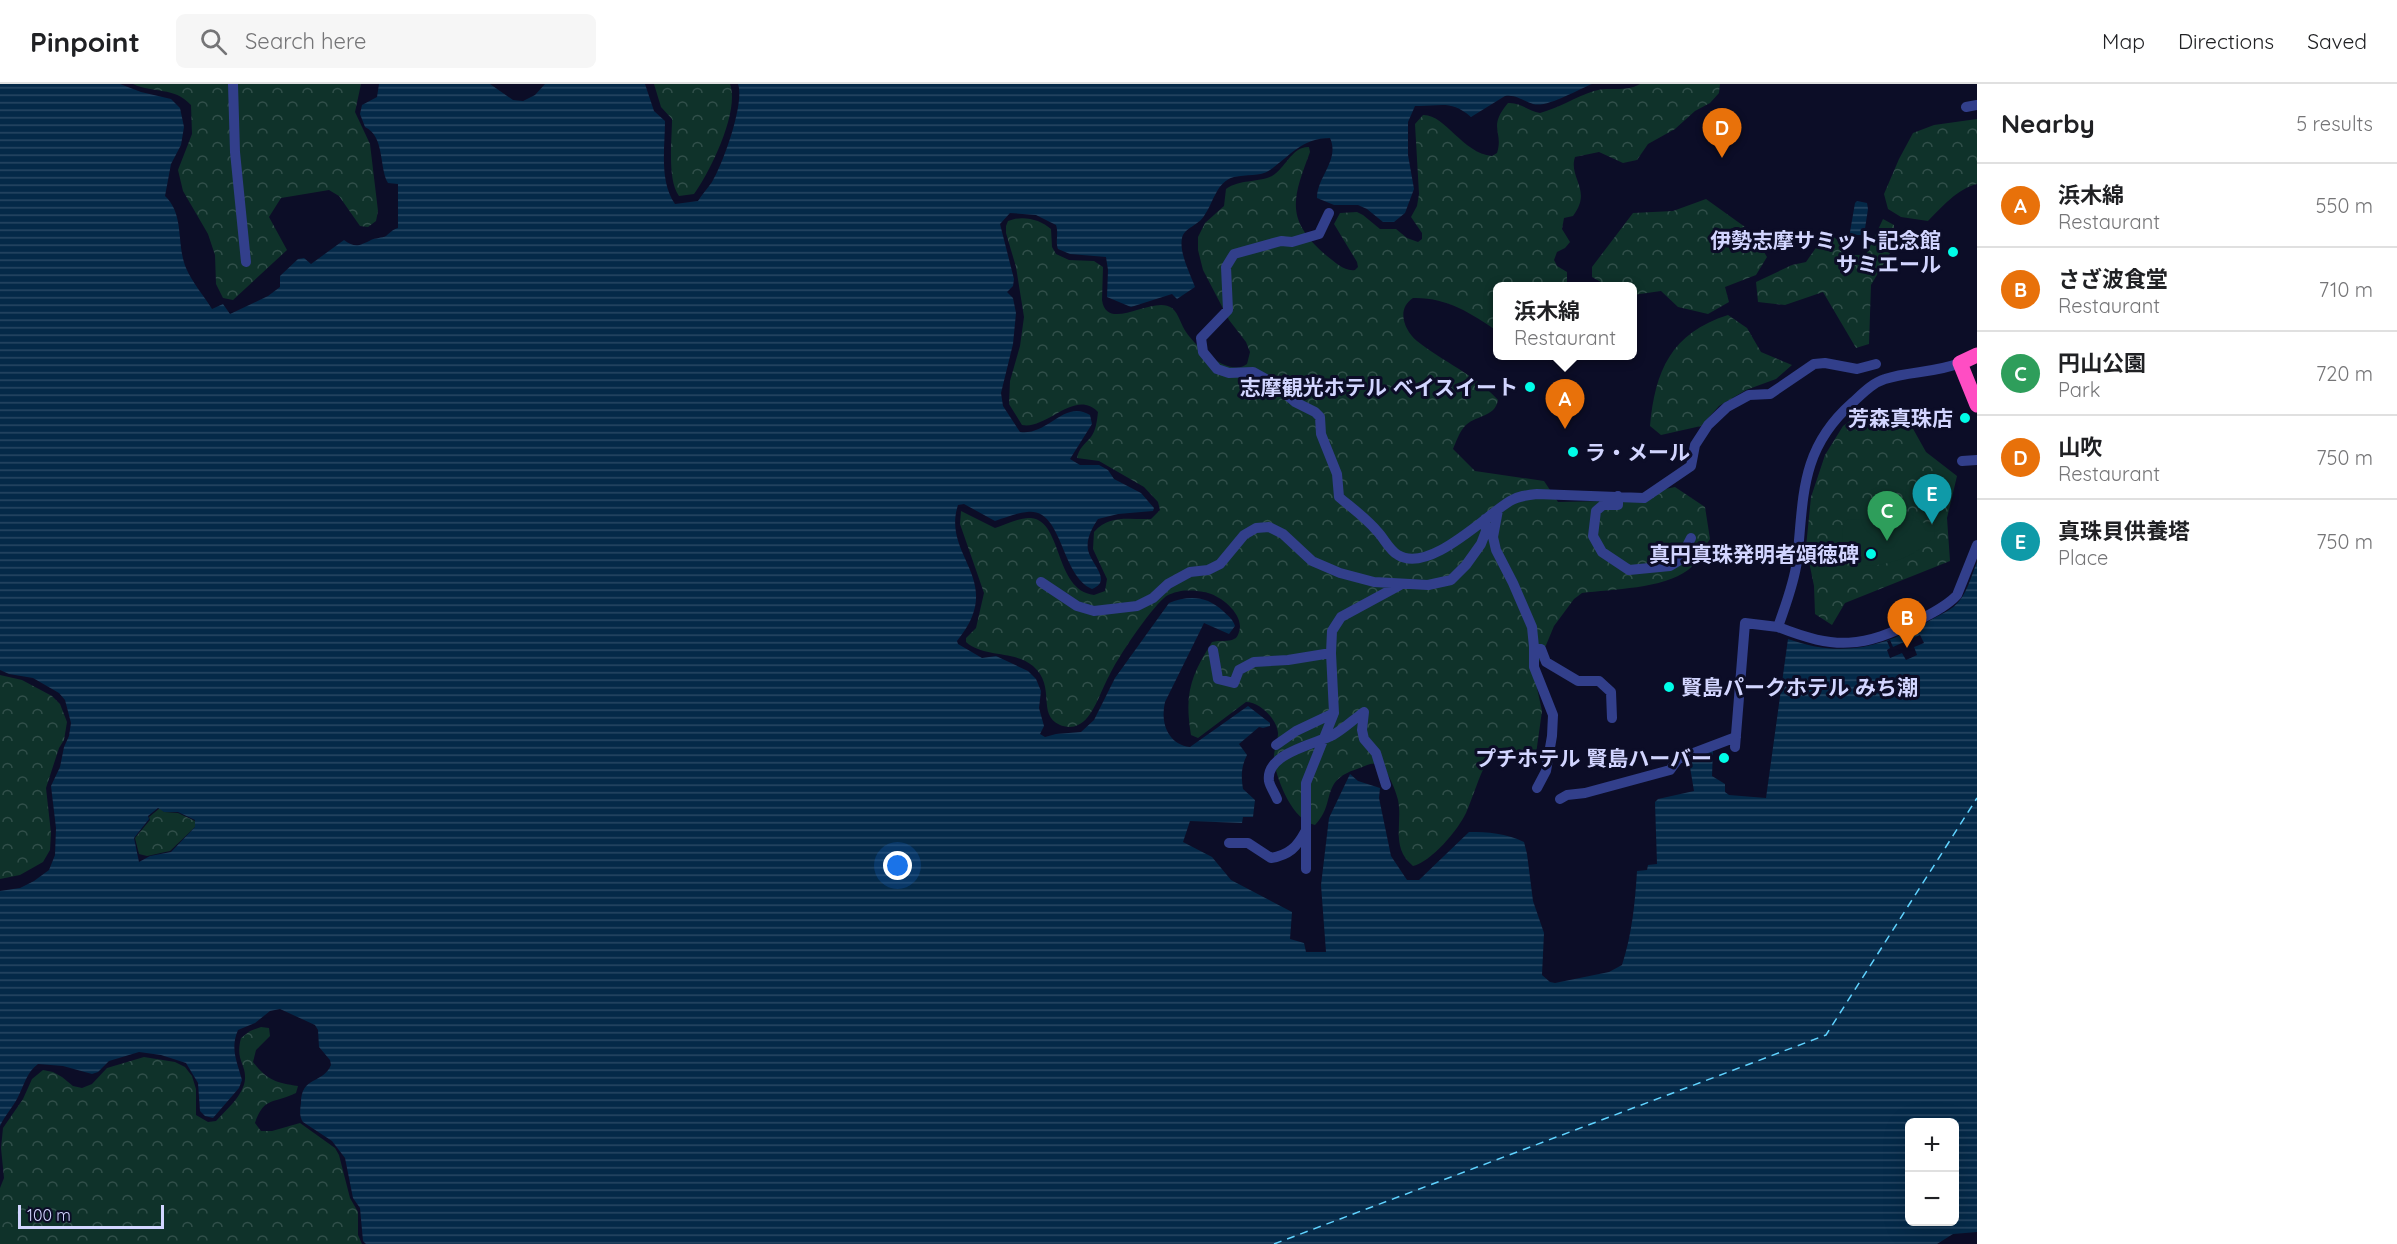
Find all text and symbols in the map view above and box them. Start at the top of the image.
search box [176,14,596,68]
text: Pinpoint [30,24,140,59]
icon: search [197,25,230,58]
text: Search here [245,27,366,55]
text: Map [2102,28,2145,54]
text: Directions [2178,28,2274,54]
text: Saved [2307,28,2367,54]
text: Nearby [2001,107,2095,140]
pin: D [1702,109,1742,158]
text: 5 results [2296,111,2373,136]
text: 浜木綿 [2058,181,2124,209]
text: A [2014,193,2027,218]
text: 550 m [2316,193,2373,218]
text: Restaurant [2058,209,2160,234]
place label: 伊勢志摩サミット記念館 サミエール [1710,227,1941,277]
marker: 伊勢志摩サミット記念館 サミエール [1946,245,1960,259]
text: さざ波食堂 [2058,265,2168,293]
text: B [2014,277,2027,302]
text: 710 m [2319,277,2373,302]
popup [1493,282,1637,360]
text: Restaurant [2058,293,2160,318]
text: 浜木綿 [1514,297,1580,325]
text: Restaurant [1514,325,1616,350]
text: 円山公園 [2058,349,2146,377]
text: C [2014,361,2027,386]
text: 720 m [2316,361,2373,386]
place label: 志摩観光ホテル ベイスイート [1240,374,1518,400]
text: Park [2058,377,2100,402]
marker: 志摩観光ホテル ベイスイート [1523,380,1537,394]
pin: A [1546,380,1584,429]
place label: 芳森真珠店 [1848,405,1953,431]
marker: 芳森真珠店 [1958,411,1972,425]
text: 山吹 [2058,433,2102,461]
place label: ラ・メール [1585,439,1690,465]
marker: ラ・メール [1566,445,1580,459]
text: D [2013,445,2028,470]
text: 750 m [2316,445,2373,470]
text: Restaurant [2058,461,2160,486]
pin: E [1912,474,1952,524]
pin: C [1868,492,1906,541]
text: 真珠貝供養塔 [2058,517,2190,545]
text: E [2015,529,2026,554]
text: 750 m [2316,529,2373,554]
place label: 真円真珠発明者頌徳碑 [1649,541,1859,567]
text: Place [2058,545,2108,570]
marker: 真円真珠発明者頌徳碑 [1864,547,1878,561]
pin: B [1888,598,1926,648]
place label: 賢島パークホテル みち潮 [1681,674,1918,700]
marker: 賢島パークホテル みち潮 [1662,680,1676,694]
place label: プチホテル 賢島ハーバー [1475,745,1712,771]
marker: プチホテル 賢島ハーバー [1717,751,1731,765]
your location [883,851,912,880]
map controls [1905,1118,1959,1226]
button: + [1905,1118,1959,1172]
button: − [1905,1172,1959,1226]
scale bar [18,1202,164,1230]
text: 100 m [27,1205,71,1225]

